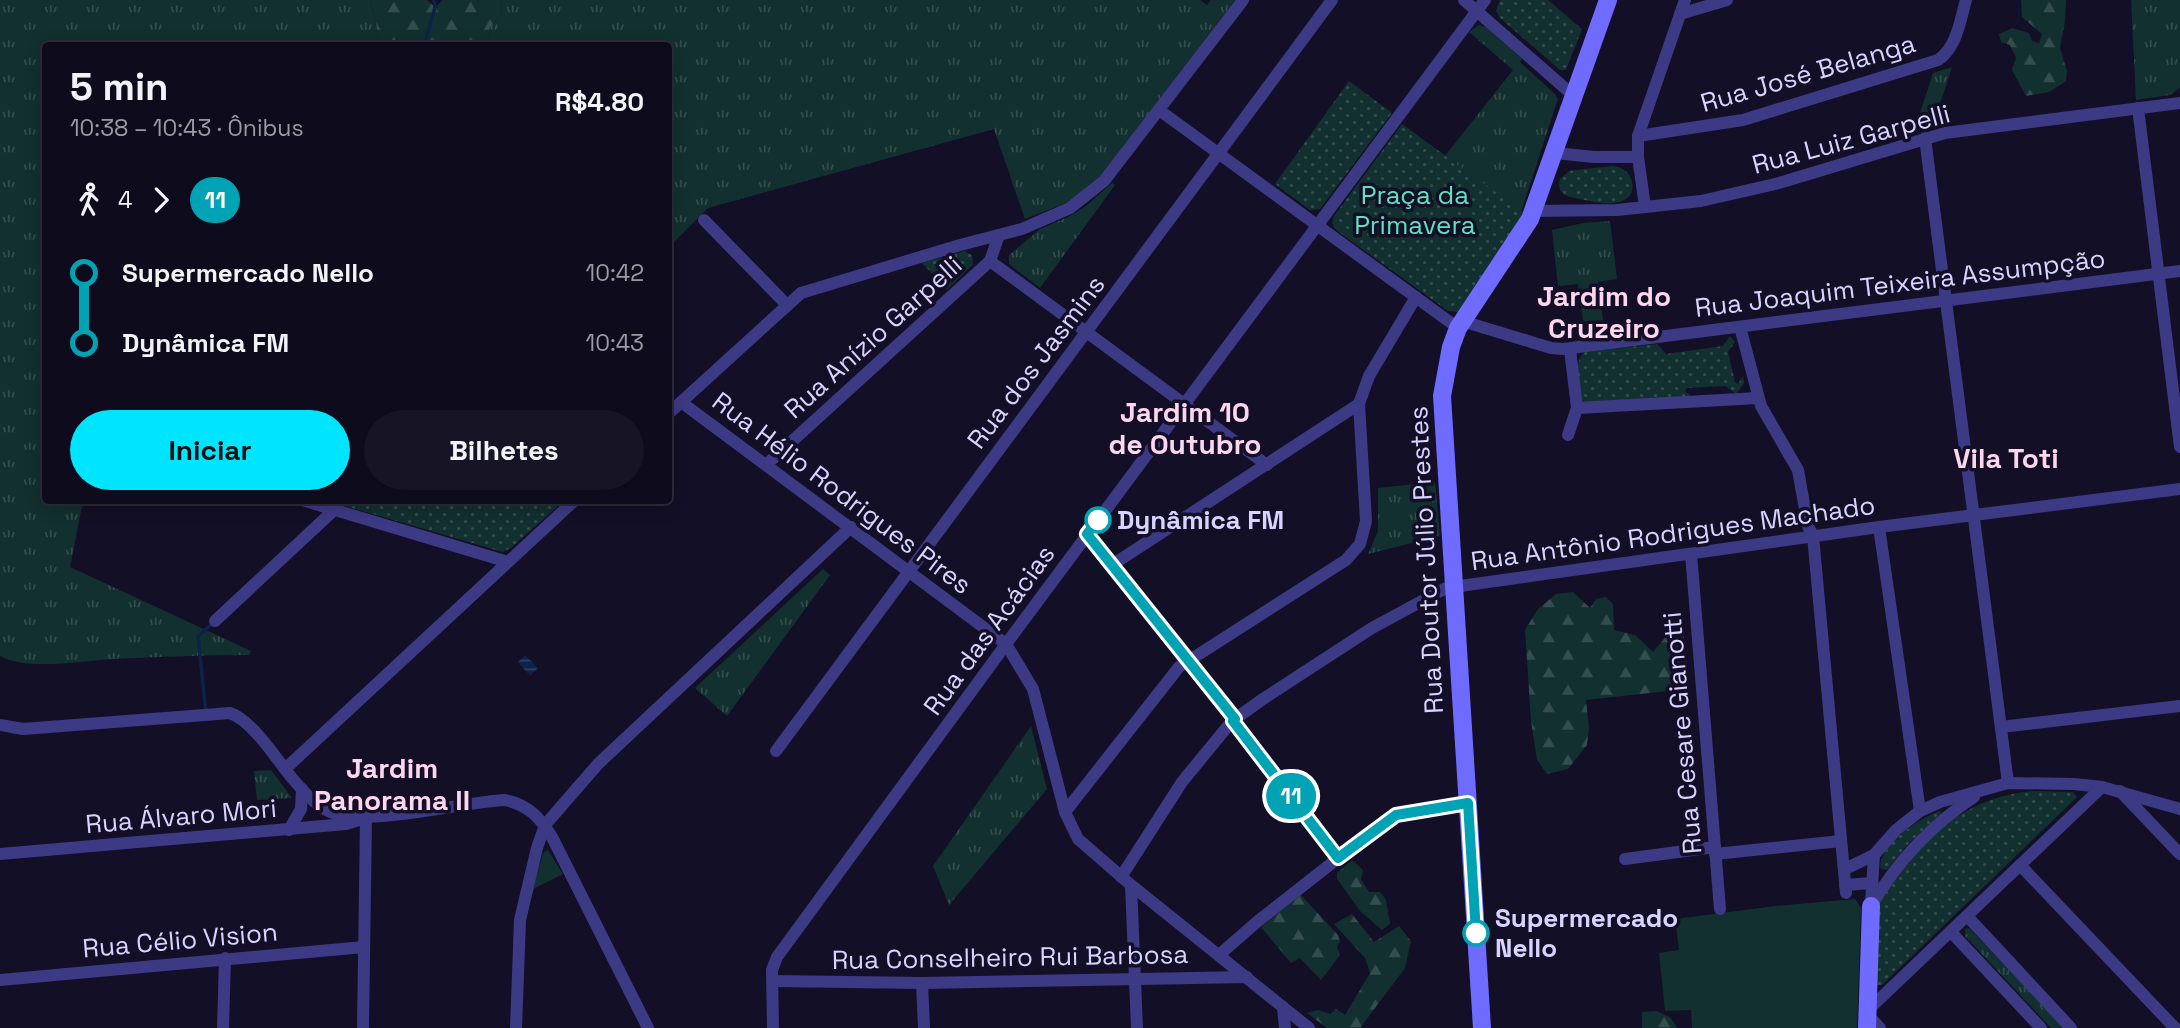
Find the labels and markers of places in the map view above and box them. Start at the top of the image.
place label: Dynâmica FM [1117,503,1284,537]
marker: Dynâmica FM [1085,507,1111,533]
place label: Supermercado Nello [1495,901,1678,965]
marker: Supermercado Nello [1463,920,1489,946]

